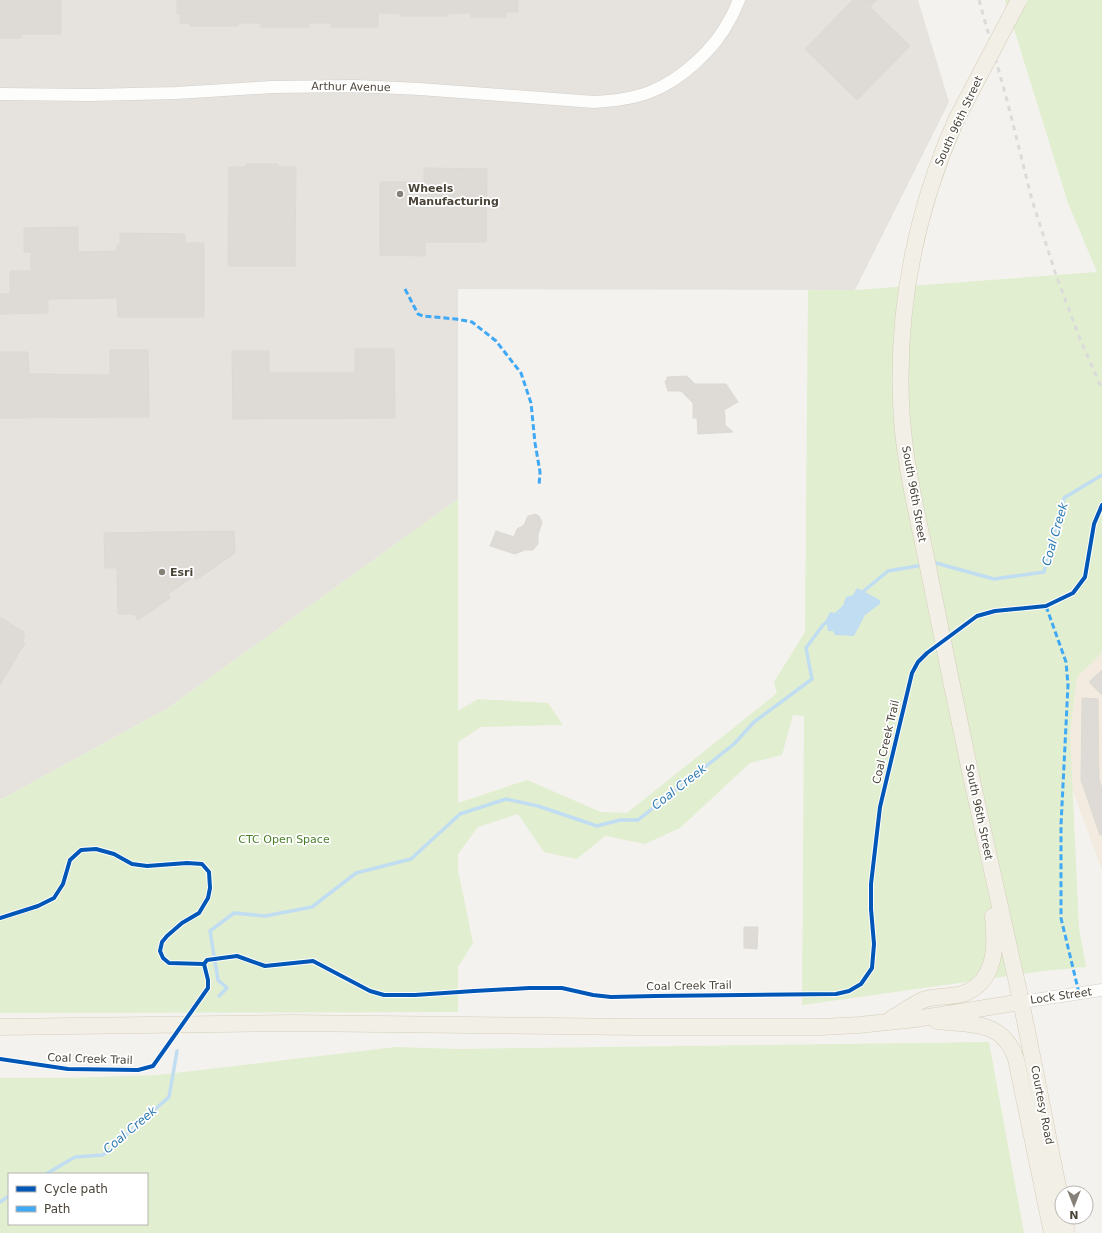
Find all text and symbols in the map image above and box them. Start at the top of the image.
street label: South 96th Street [932,73,986,168]
street label: Arthur Avenue [311,80,391,94]
place label: Wheels Manufacturing [408,182,499,208]
marker: Wheels Manufacturing [395,189,405,199]
street label: South 96th Street [899,445,929,544]
water label: Coal Creek [1039,500,1071,567]
place label: Esri [170,566,193,579]
marker: Esri [157,567,167,577]
street label: Coal Creek Trail [870,699,902,785]
water label: Coal Creek [649,761,710,813]
street label: South 96th Street [962,763,996,862]
park label: CTC Open Space [238,833,330,846]
street label: Coal Creek Trail [646,979,732,993]
street label: Lock Street [1029,985,1093,1007]
street label: Coal Creek Trail [47,1051,133,1067]
street label: Courtesy Road [1028,1064,1056,1146]
water label: Coal Creek [101,1103,160,1156]
legend [8,1173,148,1225]
text: Cycle path [44,1182,108,1196]
north arrow [1054,1185,1094,1225]
text: Path [44,1202,70,1216]
text: N [1069,1208,1079,1221]

